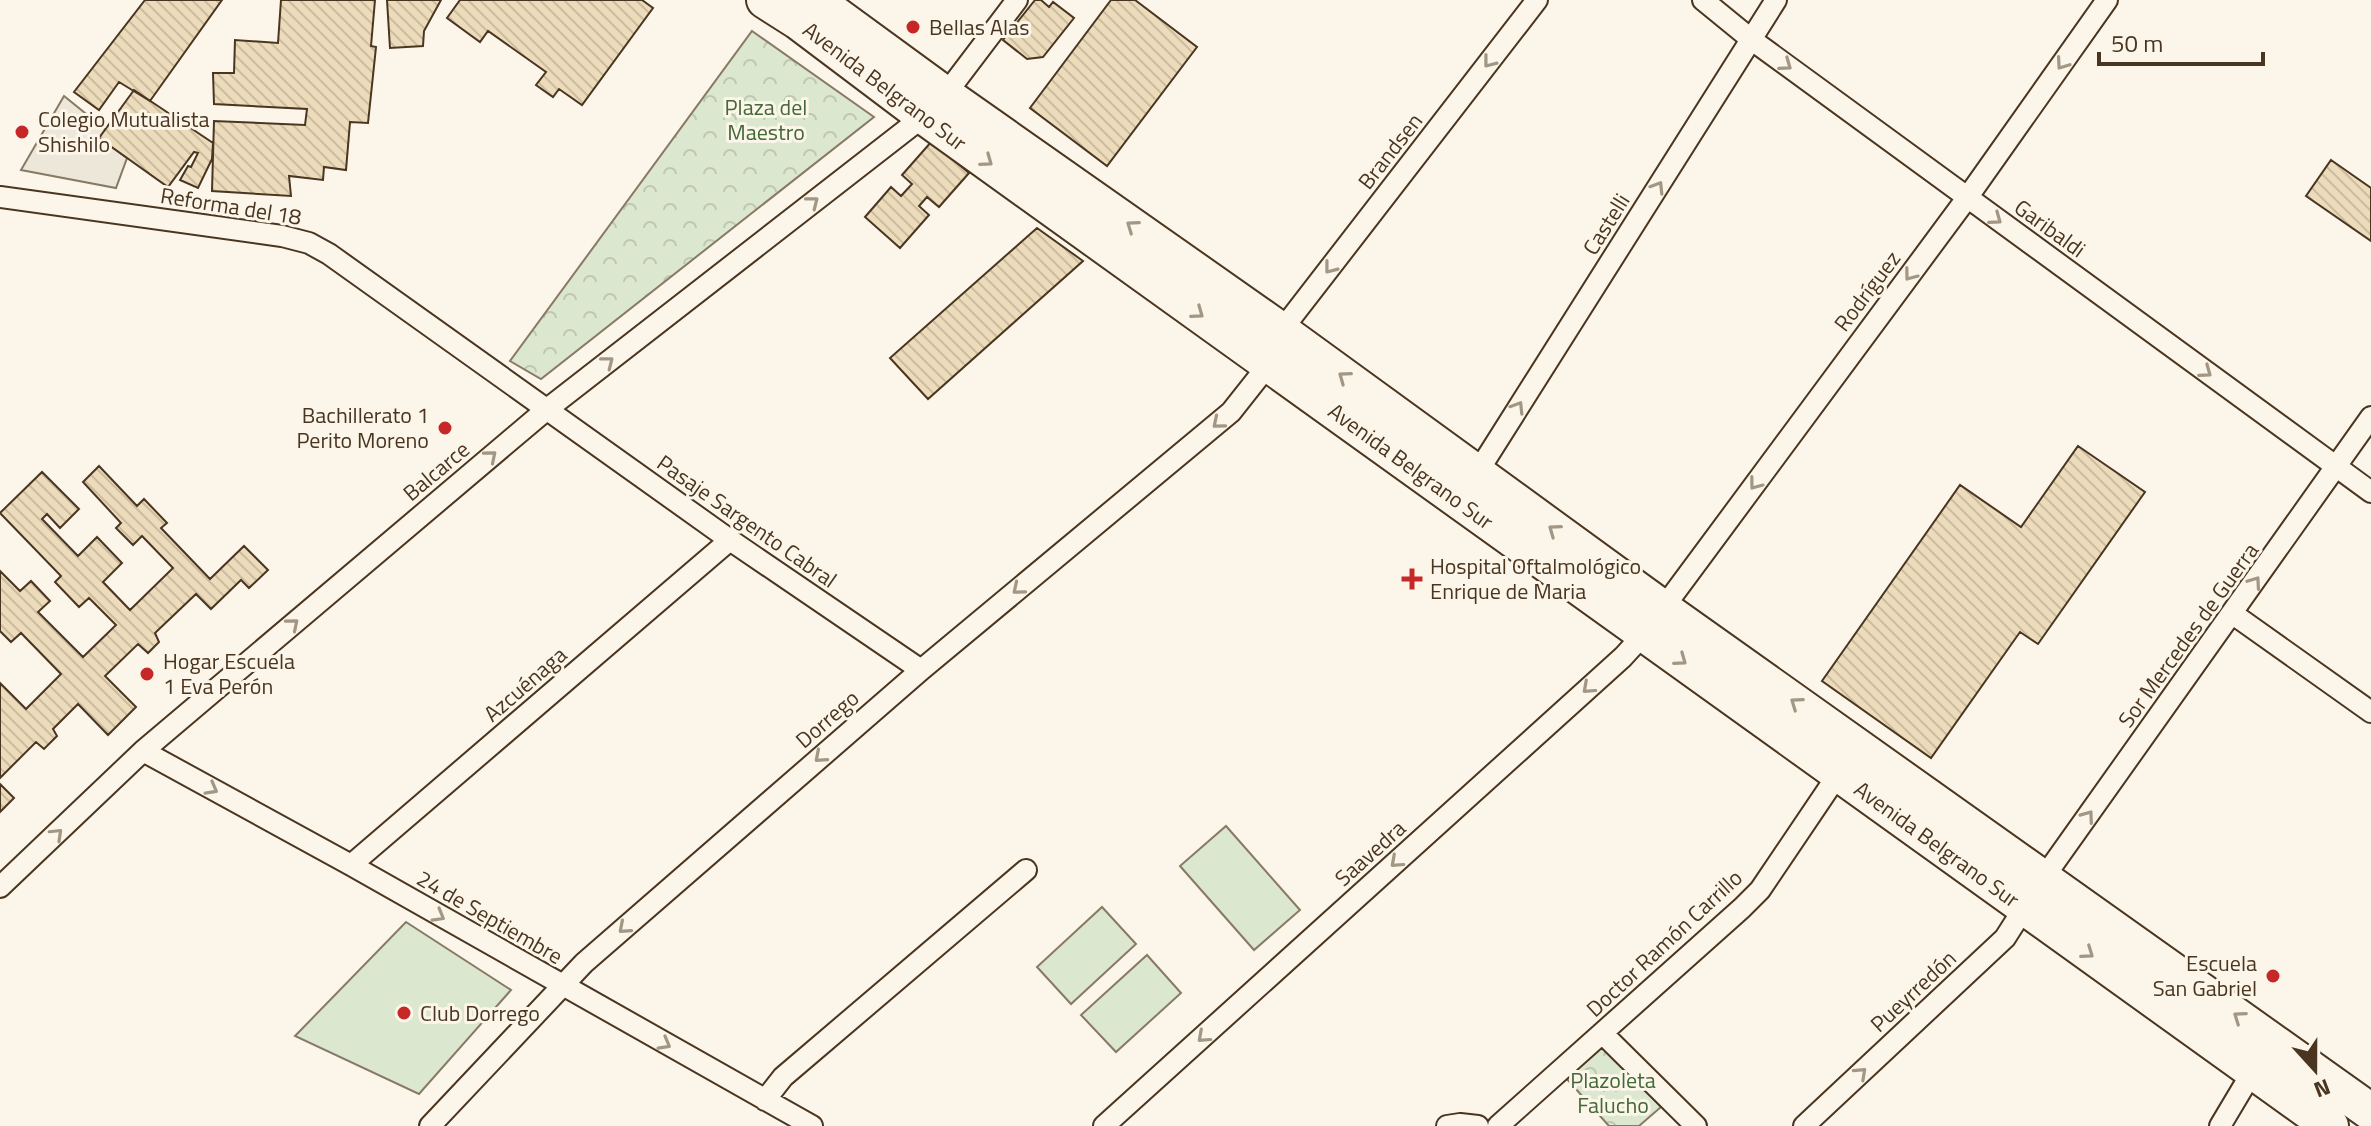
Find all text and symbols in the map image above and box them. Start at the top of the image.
place label: Bellas Alas [929,10,1029,44]
street label: Avenida Belgrano Sur [796,13,974,159]
scale bar [2099,16,2263,66]
marker: Bellas Alas [904,18,922,36]
text: 50 m [2111,25,2163,61]
one-way arrow [1484,53,1499,67]
one-way arrow [2057,55,2072,69]
one-way arrow [1778,56,1792,70]
park label: Plaza del Maestro [725,90,807,149]
place label: Colegio Mutualista Shishilo [38,102,210,161]
street label: Brandsen [1349,106,1431,196]
marker: Colegio Mutualista Shishilo [13,123,31,141]
one-way arrow [978,151,993,166]
street label: Reforma del 18 [158,178,304,234]
one-way arrow [1648,182,1663,196]
street label: Castelli [1574,187,1638,261]
street label: Garibaldi [2007,190,2093,266]
one-way arrow [804,197,818,212]
one-way arrow [1987,209,2002,224]
one-way arrow [1126,221,1140,236]
street label: Rodríguez [1825,244,1909,338]
one-way arrow [1326,259,1340,274]
one-way arrow [1905,266,1919,280]
one-way arrow [1189,303,1204,318]
one-way arrow [599,357,614,371]
one-way arrow [2198,362,2212,377]
one-way arrow [1338,372,1353,387]
street label: Avenida Belgrano Sur [1321,394,1501,538]
place label: Bachillerato 1 Perito Moreno [296,398,429,457]
one-way arrow [1509,401,1524,416]
one-way arrow [1213,413,1228,428]
marker: Bachillerato 1 Perito Moreno [436,419,454,437]
street label: Balcarce [395,433,477,509]
street label: Pasaje Sargento Cabral [650,446,844,596]
one-way arrow [482,451,497,466]
one-way arrow [1750,475,1765,489]
one-way arrow [1549,525,1563,539]
street label: Sor Mercedes de Guerra [2109,535,2267,735]
place label: Hospital Oftalmológico Enrique de Maria [1430,549,1641,608]
marker: Hospital Oftalmológico Enrique de Maria [1401,568,1423,590]
one-way arrow [2245,577,2260,591]
one-way arrow [1013,579,1028,594]
one-way arrow [284,619,298,634]
street label: Azcuénaga [476,638,574,730]
place label: Hogar Escuela 1 Eva Perón [163,644,295,703]
one-way arrow [1673,650,1687,665]
marker: Hogar Escuela 1 Eva Perón [138,665,156,683]
one-way arrow [1583,678,1598,692]
street label: Dorrego [788,682,866,756]
one-way arrow [1791,698,1805,713]
one-way arrow [815,747,830,762]
street label: Avenida Belgrano Sur [1847,772,2027,916]
one-way arrow [204,779,218,794]
one-way arrow [2078,811,2092,825]
street label: Saavedra [1327,812,1413,894]
one-way arrow [47,829,62,843]
one-way arrow [1390,853,1405,867]
street label: 24 de Septiembre [411,861,569,973]
street label: Doctor Ramón Carrillo [1578,861,1750,1025]
one-way arrow [430,906,444,922]
one-way arrow [619,918,634,933]
street label: Pueyrredón [1862,942,1964,1040]
one-way arrow [2079,943,2094,958]
place label: Escuela San Gabriel [2153,946,2257,1005]
marker: Escuela San Gabriel [2264,967,2282,985]
place label: Club Dorrego [420,996,540,1030]
marker: Club Dorrego [395,1004,413,1022]
one-way arrow [2234,1012,2248,1027]
one-way arrow [1197,1027,1212,1041]
north arrow [2275,1030,2355,1110]
one-way arrow [656,1034,671,1050]
park label: Plazoleta Falucho [1570,1063,1656,1122]
one-way arrow [1851,1068,1866,1082]
text: N [2309,1070,2335,1107]

